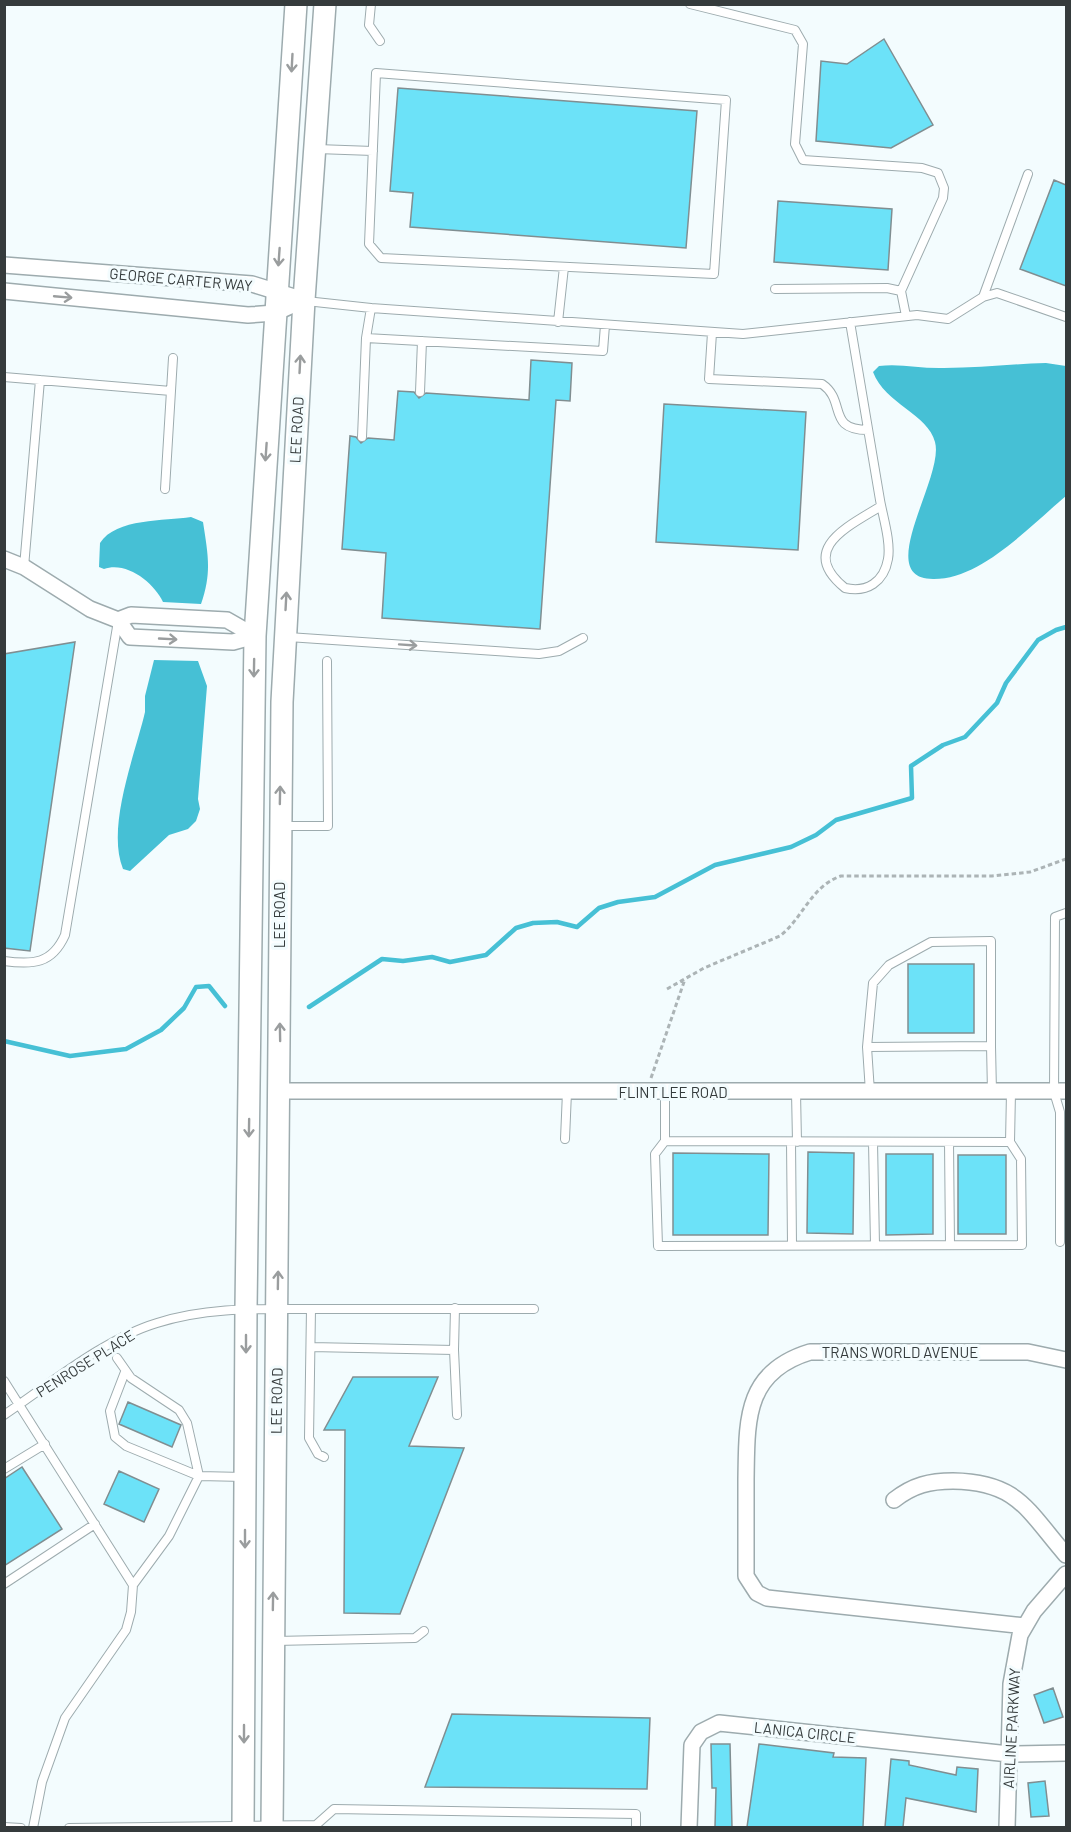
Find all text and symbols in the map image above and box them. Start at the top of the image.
one-way arrow [286,52,297,72]
one-way arrow [273,247,284,267]
street label: GEORGE CARTER WAY [109,264,253,294]
one-way arrow [52,292,72,303]
one-way arrow [295,355,306,374]
street label: LEE ROAD [285,396,307,464]
one-way arrow [261,442,272,462]
one-way arrow [281,591,292,611]
one-way arrow [158,633,177,644]
one-way arrow [398,640,418,651]
one-way arrow [248,657,260,677]
one-way arrow [274,786,286,806]
street label: LEE ROAD [270,882,288,948]
one-way arrow [274,1023,286,1043]
street label: FLINT LEE ROAD [618,1083,728,1101]
one-way arrow [243,1117,254,1137]
one-way arrow [272,1271,283,1291]
street label: PENROSE PLACE [32,1326,138,1400]
one-way arrow [240,1333,252,1353]
street label: TRANS WORLD AVENUE [822,1343,978,1361]
street label: LEE ROAD [266,1368,286,1434]
one-way arrow [239,1528,251,1548]
one-way arrow [268,1592,279,1612]
street label: AIRLINE PARKWAY [999,1667,1023,1789]
street label: LANICA CIRCLE [753,1718,857,1746]
one-way arrow [238,1723,250,1743]

